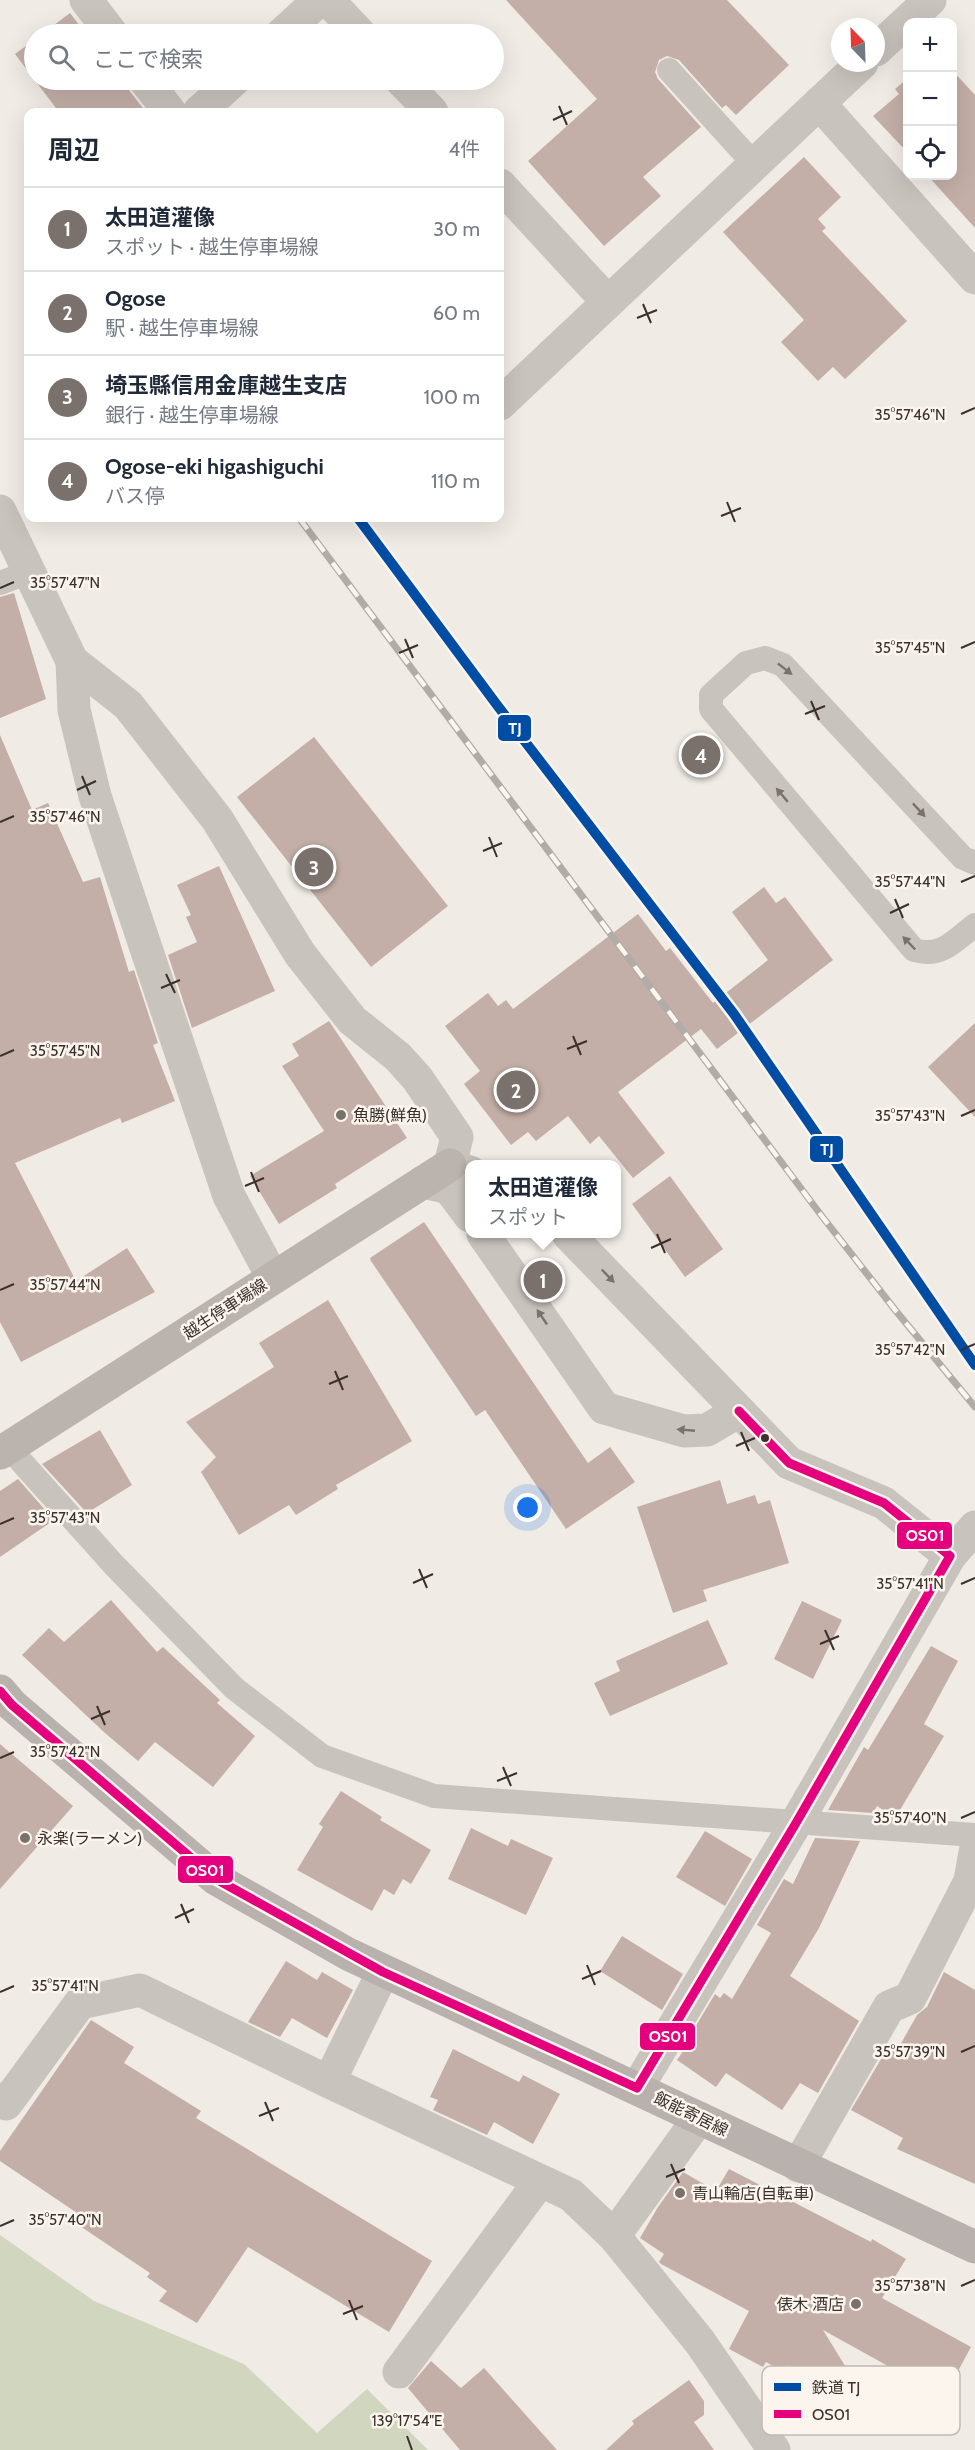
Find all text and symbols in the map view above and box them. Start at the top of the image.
north arrow [831,18,885,72]
map controls [903,18,957,180]
button: + [903,18,957,72]
search box [24,24,504,90]
icon: search [45,41,78,74]
text: ここで検索 [93,46,203,73]
button: − [903,72,957,126]
button: locate [903,126,957,180]
text: 周辺 [48,134,100,166]
text: 4件 [448,137,480,161]
text: 太田道灌像 [105,204,215,231]
text: 1 [64,217,71,241]
text: 30 m [433,217,480,241]
text: スポット · 越生停車場線 [105,235,319,259]
text: Ogose [105,285,166,312]
text: 2 [62,301,73,325]
text: 60 m [433,301,480,325]
text: 駅 · 越生停車場線 [105,316,259,340]
text: 埼玉縣信用金庫越生支店 [105,372,347,399]
text: 3 [62,385,73,409]
text: 100 m [424,385,480,409]
text: 銀行 · 越生停車場線 [105,403,279,427]
text: 35°57'46"N [874,406,946,424]
text: Ogose-eki higashiguchi [105,453,324,480]
text: 4 [61,469,74,493]
text: 110 m [431,469,480,493]
text: バス停 [105,484,165,508]
text: 35°57'47"N [30,574,100,592]
text: 35°57'45"N [875,639,945,657]
one-way arrow [777,662,793,675]
line badge: TJ [497,714,532,742]
text: TJ [508,719,522,738]
pin: 4 [682,732,720,777]
one-way arrow [776,787,788,802]
one-way arrow [911,803,925,817]
text: 35°57'46"N [29,808,101,826]
pin: 3 [294,844,334,890]
text: 35°57'44"N [874,873,946,891]
one-way arrow [902,936,916,950]
text: 35°57'45"N [30,1042,100,1060]
pin: 2 [496,1068,536,1112]
place label: 魚勝(鮮魚) [353,1106,427,1125]
text: 35°57'43"N [875,1107,945,1125]
marker: 魚勝(鮮魚) [334,1108,348,1122]
line badge: TJ [809,1135,844,1163]
text: TJ [820,1140,834,1159]
popup [465,1160,621,1238]
text: 太田道灌像 [488,1174,598,1201]
text: スポット [488,1205,568,1229]
pin: 1 [524,1258,562,1302]
one-way arrow [601,1268,615,1282]
street label: 越生停車場線 [180,1275,270,1343]
text: 35°57'44"N [29,1276,101,1294]
one-way arrow [537,1309,548,1325]
text: 35°57'42"N [875,1341,945,1359]
one-way arrow [676,1425,695,1435]
unlabelled marker [759,1432,771,1444]
your location [513,1493,542,1522]
text: 35°57'43"N [30,1509,100,1527]
line badge: OS01 [896,1521,953,1550]
text: OS01 [906,1526,944,1545]
text: 35°57'41"N [876,1575,944,1593]
text: 35°57'42"N [30,1743,100,1761]
text: 35°57'40"N [873,1809,947,1827]
place label: 永楽(ラーメン) [37,1829,142,1848]
marker: 永楽(ラーメン) [18,1831,32,1845]
line badge: OS01 [177,1855,234,1884]
text: OS01 [186,1861,224,1880]
text: 35°57'41"N [31,1977,99,1995]
line badge: OS01 [639,2022,696,2051]
text: OS01 [649,2027,687,2046]
text: 35°57'39"N [875,2043,945,2061]
street label: 飯能寄居線 [651,2088,731,2140]
place label: 青山輪店(自転車) [692,2184,814,2203]
marker: 青山輪店(自転車) [673,2186,687,2200]
text: 35°57'40"N [28,2211,102,2229]
text: 35°57'38"N [874,2277,946,2295]
place label: 俵木 酒店 [776,2295,844,2314]
marker: 俵木 酒店 [849,2297,863,2311]
legend [762,2366,960,2435]
text: 鉄道 TJ [812,2378,860,2397]
text: OS01 [812,2405,850,2424]
text: 139°17'54"E [372,2412,442,2430]

